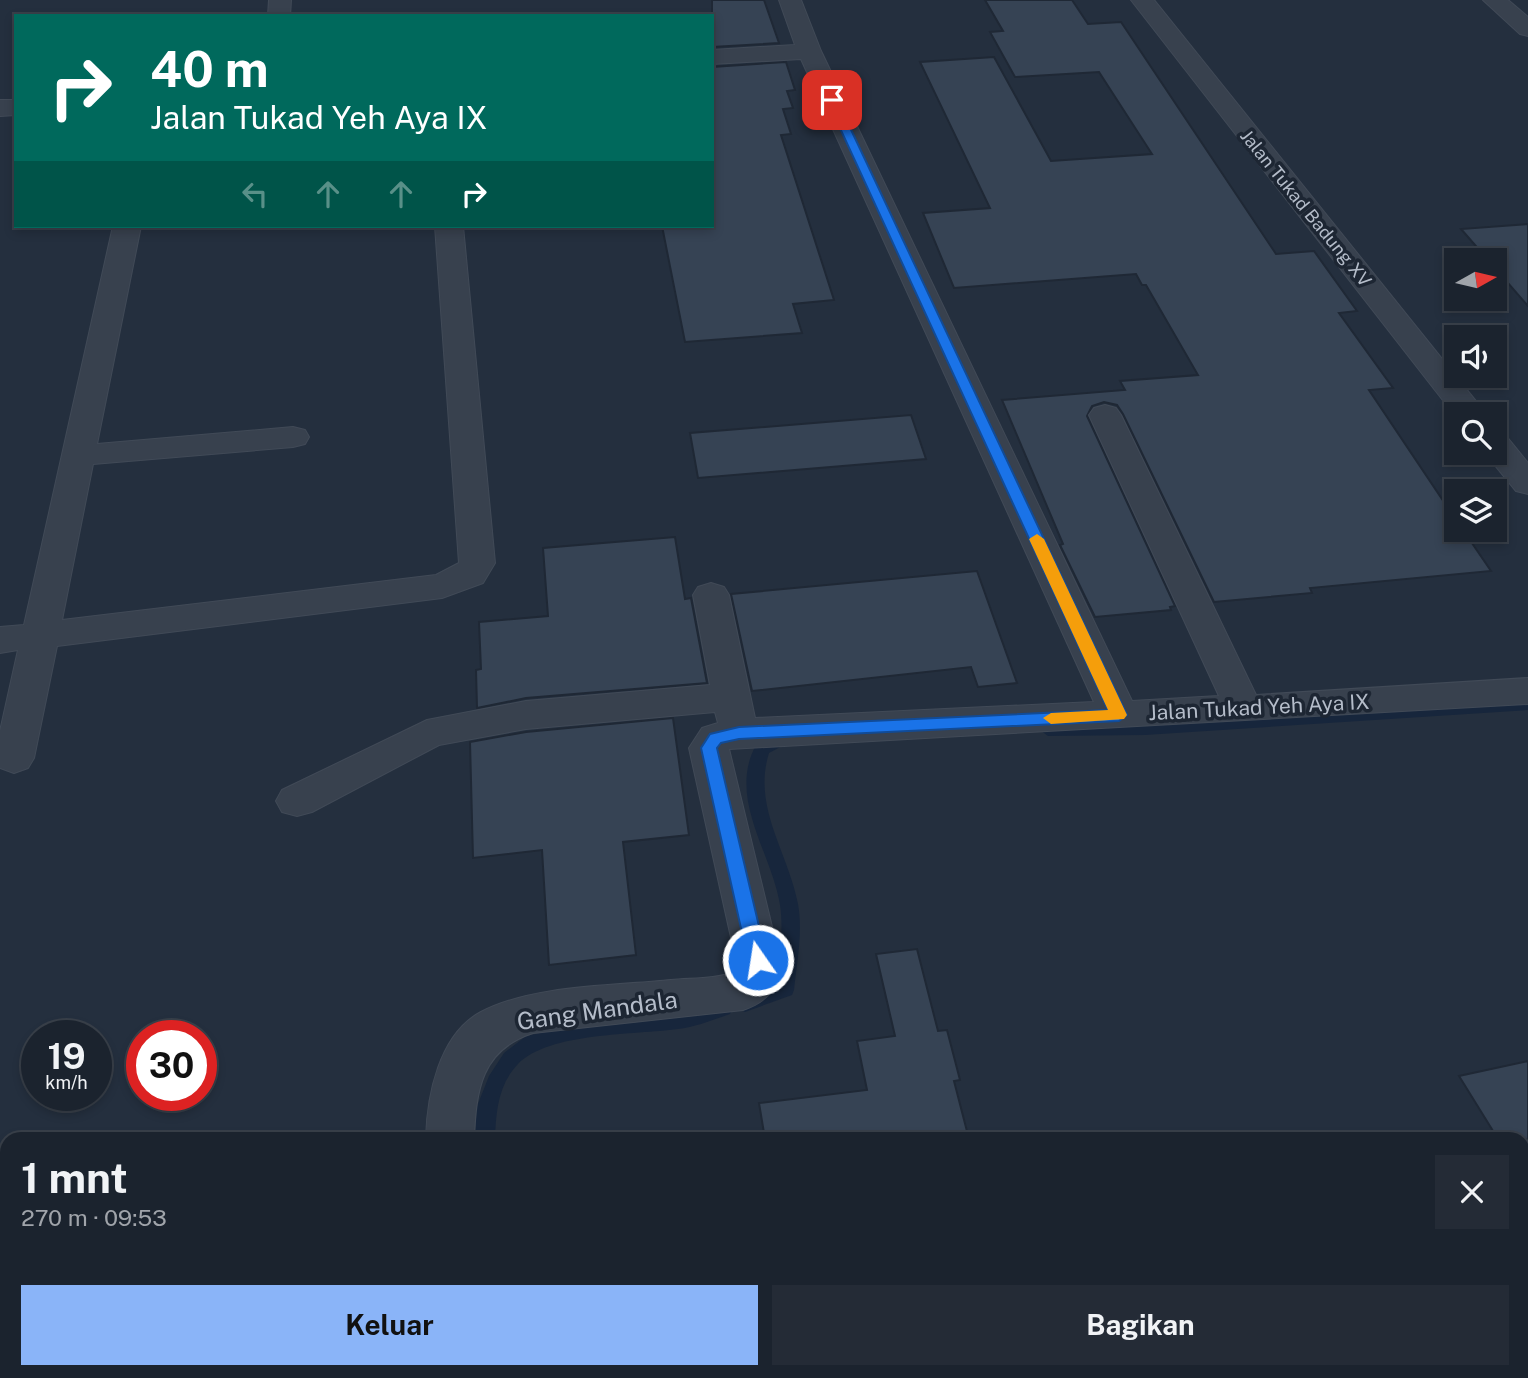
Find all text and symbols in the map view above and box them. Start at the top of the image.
text: 40 m [150,40,269,98]
icon: right [35,42,126,133]
pin [802,70,862,130]
icon: arrive [813,81,851,119]
text: Jalan Tukad Yeh Aya IX [150,99,488,136]
street label: Jalan Tukad Badung XV [1236,125,1376,291]
icon: left [236,175,274,213]
icon: ahead [309,175,347,213]
icon: ahead [382,175,420,213]
icon: right [455,175,493,213]
north arrow [1444,248,1507,312]
map controls [1444,248,1507,542]
button: sound [1444,325,1507,388]
button: search [1444,402,1507,465]
button: layers [1444,479,1507,542]
street label: Jalan Tukad Yeh Aya IX [1148,689,1370,725]
position arrow [721,923,795,997]
street label: Gang Mandala [515,985,679,1035]
speed limit sign: 30 [126,1020,217,1111]
text: 19 [47,1036,86,1077]
text: km/h [45,1072,88,1093]
text: 1 mnt [21,1153,128,1202]
button: close [1435,1155,1509,1229]
text: 270 m · 09:53 [21,1204,167,1231]
button: Keluar [21,1285,758,1365]
button: Bagikan [772,1285,1509,1365]

